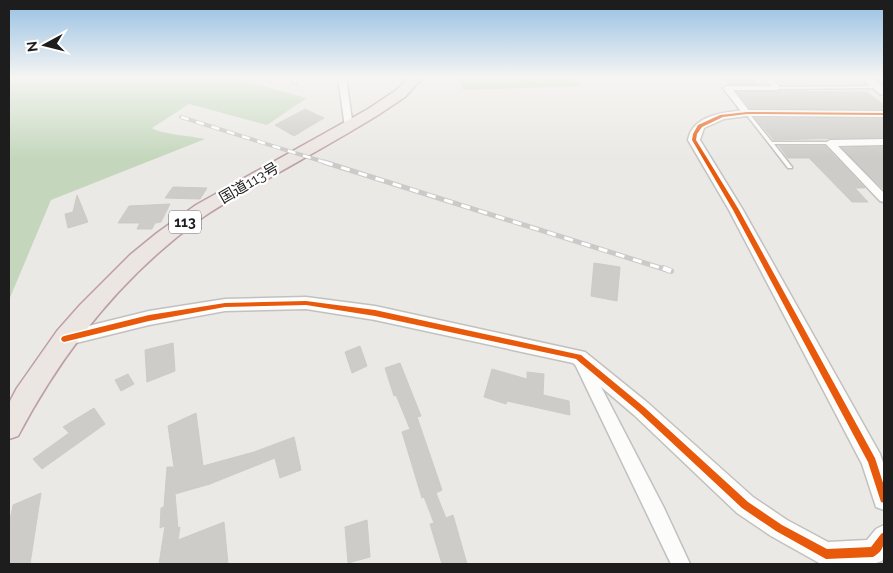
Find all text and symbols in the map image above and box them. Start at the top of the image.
north arrow [20,20,70,70]
text: N [24,40,41,53]
street label: 国道113号 [216,159,282,207]
road number: 113 [169,210,201,233]

